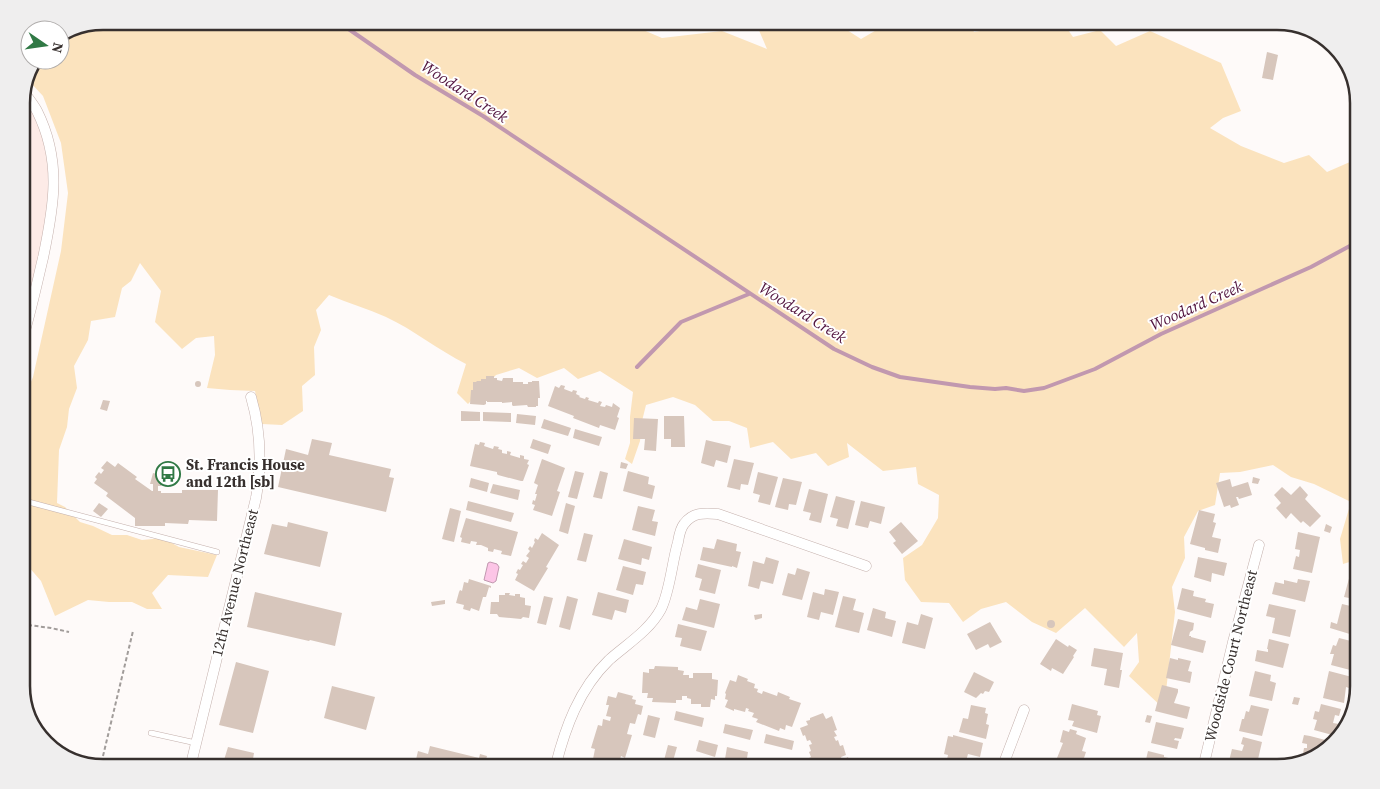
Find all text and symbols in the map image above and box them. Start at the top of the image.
north arrow [20,20,70,70]
text: N [47,41,69,55]
water label: Woodard Creek [417,55,513,128]
water label: Woodard Creek [1146,275,1246,335]
water label: Woodard Creek [755,276,851,348]
place label: St. Francis House and 12th [sb] [186,454,305,492]
bus stop icon: St. Francis House and 12th [sb] [155,461,181,487]
street label: 12th Avenue Northeast [206,507,263,659]
street label: Woodside Court Northeast [1199,568,1262,744]

